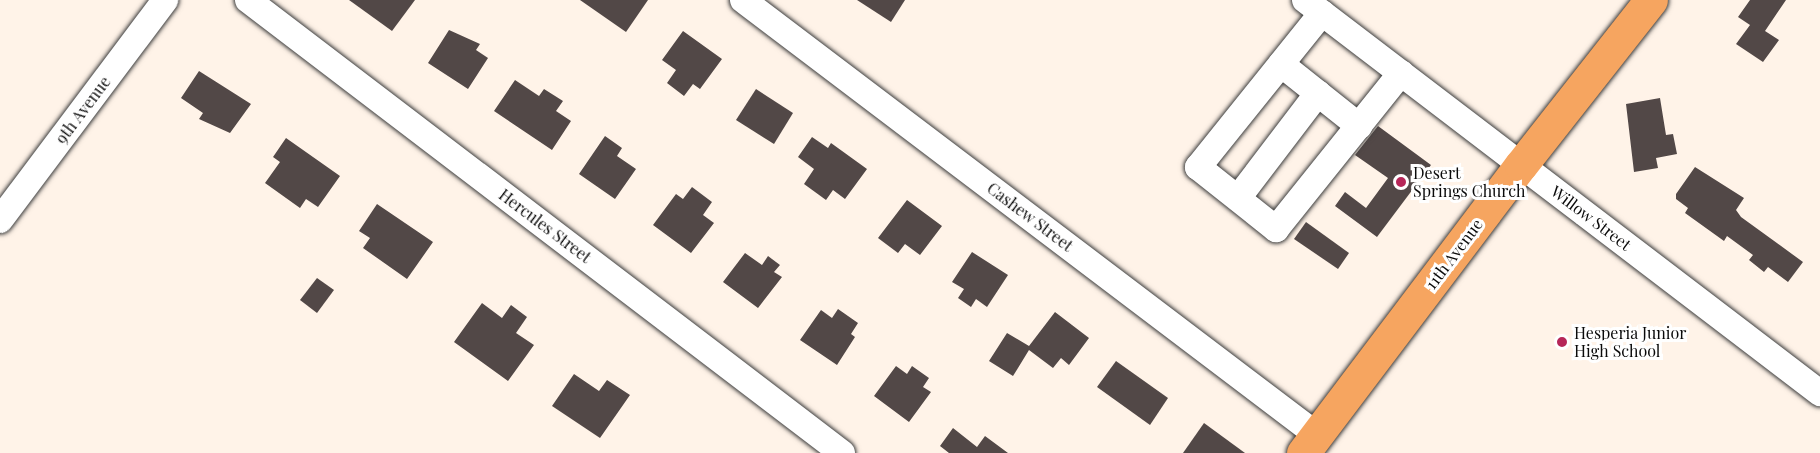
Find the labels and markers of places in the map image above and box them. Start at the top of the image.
place label: Desert Springs Church [1413,163,1525,201]
marker: Desert Springs Church [1394,175,1408,189]
place label: Hesperia Junior High School [1574,323,1687,361]
marker: Hesperia Junior High School [1555,335,1569,349]

